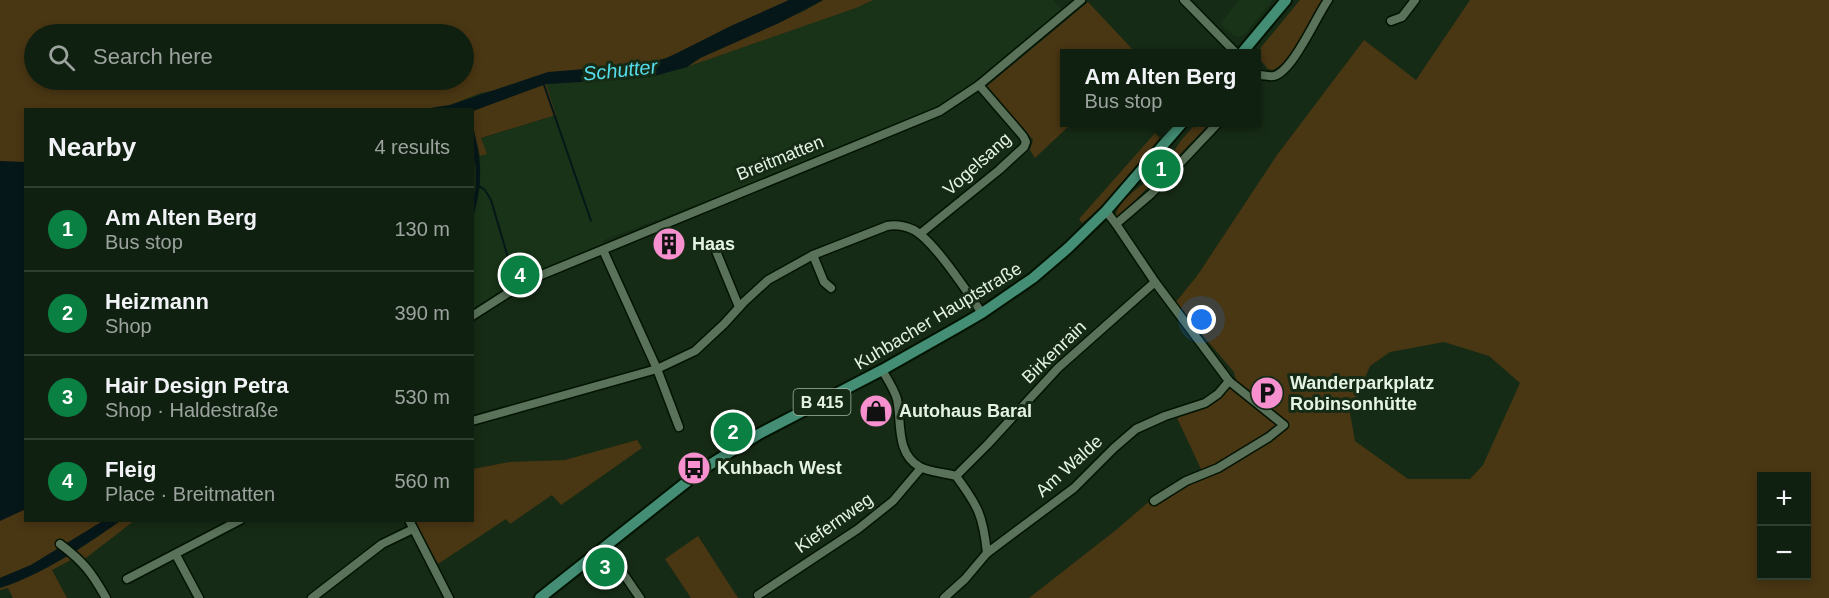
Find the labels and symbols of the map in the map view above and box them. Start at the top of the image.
water label: Schutter [582,55,660,85]
street label: Vogelsang [939,128,1015,200]
street label: Breitmatten [734,131,826,185]
pin: 1 [1142,146,1180,192]
building icon: Haas [651,226,687,262]
place label: Haas [692,234,735,254]
pin: 4 [500,252,540,298]
street label: Kuhbacher Hauptstraße [851,258,1025,374]
your location [1187,305,1216,334]
street label: Birkenrain [1018,317,1090,387]
place label: Wanderparkplatz Robinsonhütte [1290,373,1434,414]
parking icon: Wanderparkplatz Robinsonhütte [1249,375,1285,411]
road number: B 415 [794,389,850,415]
shop icon: Autohaus Baral [858,393,894,429]
place label: Autohaus Baral [899,401,1032,421]
pin: 2 [714,410,752,454]
street label: Am Walde [1032,431,1106,501]
bus stop icon: Kuhbach West [676,450,712,486]
place label: Kuhbach West [717,458,842,478]
street label: Kiefernweg [791,489,877,557]
pin: 3 [586,544,624,590]

